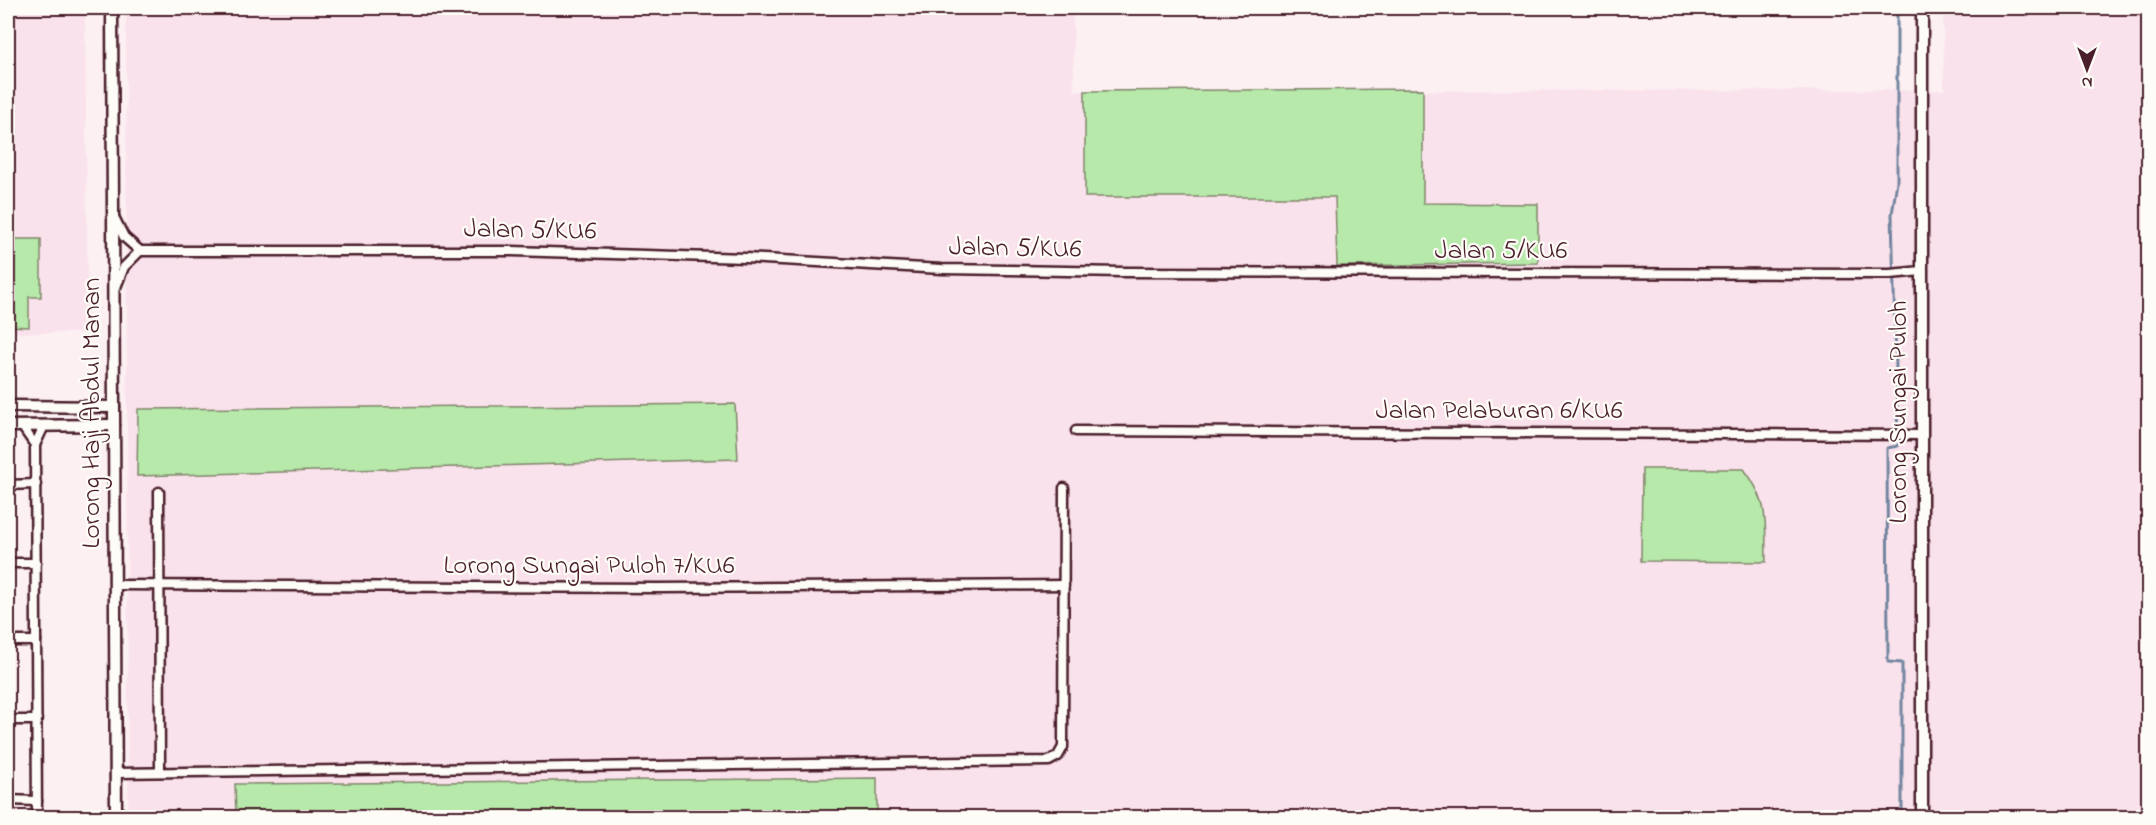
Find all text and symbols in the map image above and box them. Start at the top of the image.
north arrow [2057,39,2117,99]
text: N [2081,70,2092,94]
street label: Jalan 5/KU6 [463,210,597,252]
street label: Jalan 5/KU6 [948,228,1082,270]
street label: Jalan 5/KU6 [1435,232,1568,271]
street label: Lorong Haji Abdul Manan [73,278,112,548]
street label: Lorong Sungai Puloh [1880,301,1919,523]
street label: Jalan Pelaburan 6/KU6 [1375,392,1623,431]
street label: Lorong Sungai Puloh 7/KU6 [443,547,735,586]

